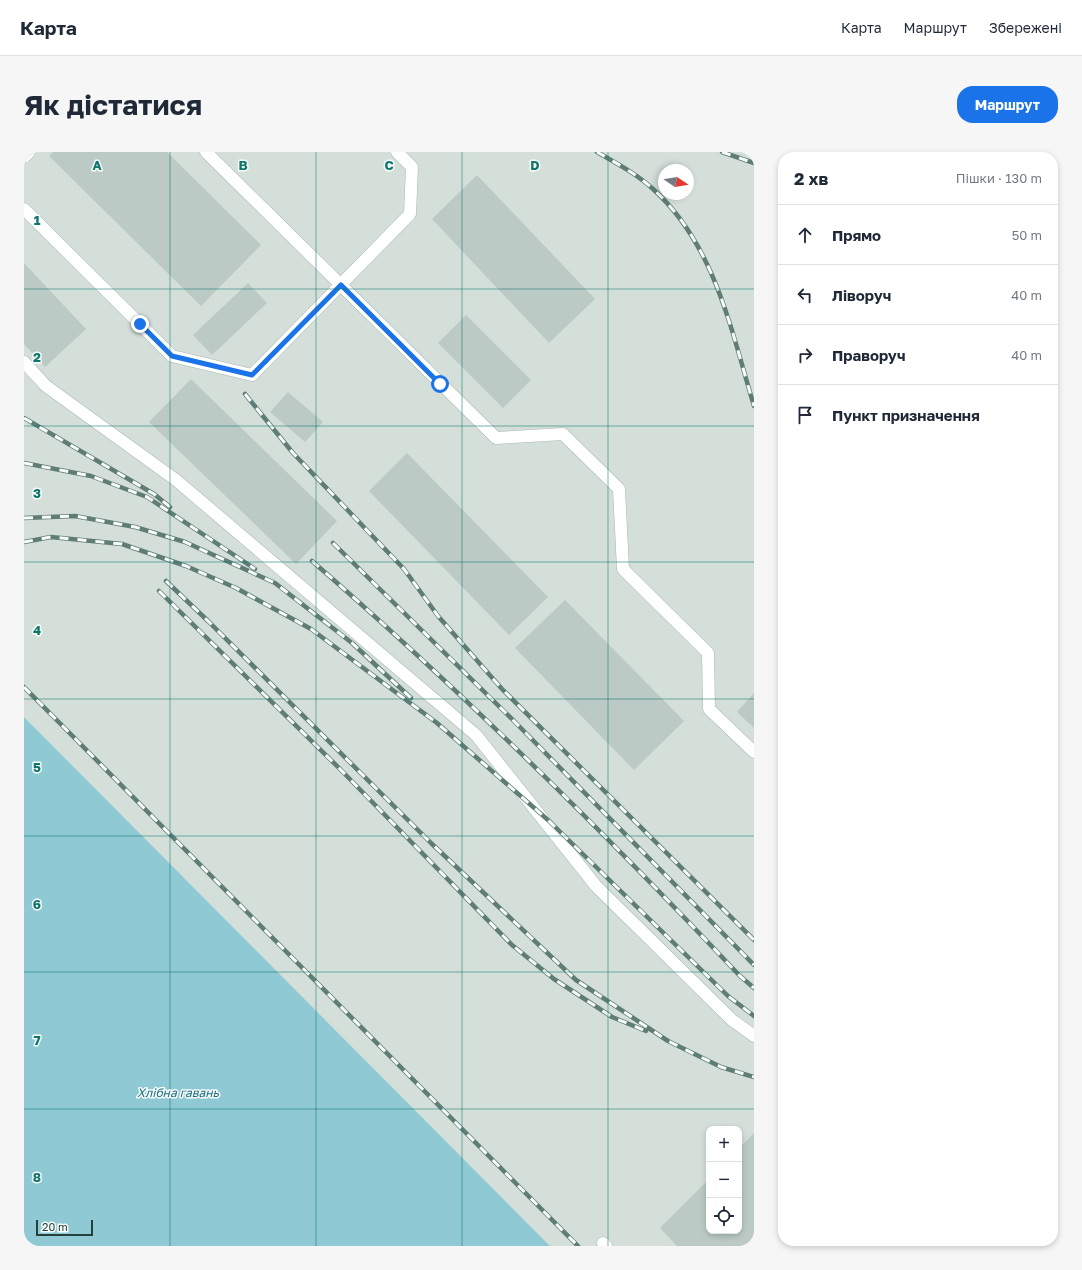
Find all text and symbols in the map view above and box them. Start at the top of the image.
text: Карта [20,16,77,39]
text: Карта [841,19,882,36]
text: Маршрут [904,19,967,36]
text: Збережені [989,19,1062,36]
button: Маршрут [957,86,1058,123]
text: Як дістатися [24,88,202,121]
text: A [92,157,102,173]
text: B [238,157,248,173]
text: C [384,157,394,173]
text: D [530,157,540,173]
north arrow [658,164,694,200]
text: 2 хв [794,168,828,189]
text: Пішки · 130 m [956,170,1042,186]
text: 1 [34,212,41,228]
icon: ahead [794,224,816,246]
text: Прямо [832,226,881,244]
text: 50 m [1012,227,1042,243]
icon: left [794,284,816,306]
text: Ліворуч [832,286,891,304]
text: 40 m [1011,287,1042,303]
route end [131,315,149,333]
icon: right [794,344,816,366]
text: Праворуч [832,346,906,364]
text: 40 m [1011,347,1042,363]
text: 2 [33,349,41,365]
route start [431,375,449,393]
icon: arrive [794,404,816,426]
text: Пункт призначення [832,406,980,424]
text: 3 [33,485,41,501]
text: 4 [33,622,41,638]
text: 5 [33,759,41,775]
text: 6 [33,896,41,912]
text: 7 [33,1032,41,1048]
water label: Хлібна гавань [137,1085,220,1100]
map controls [706,1126,742,1234]
button: + [706,1126,742,1162]
button: − [706,1162,742,1198]
text: 8 [33,1169,41,1185]
button: locate [706,1198,742,1234]
scale bar [36,1218,93,1237]
text: 20 m [42,1220,68,1233]

